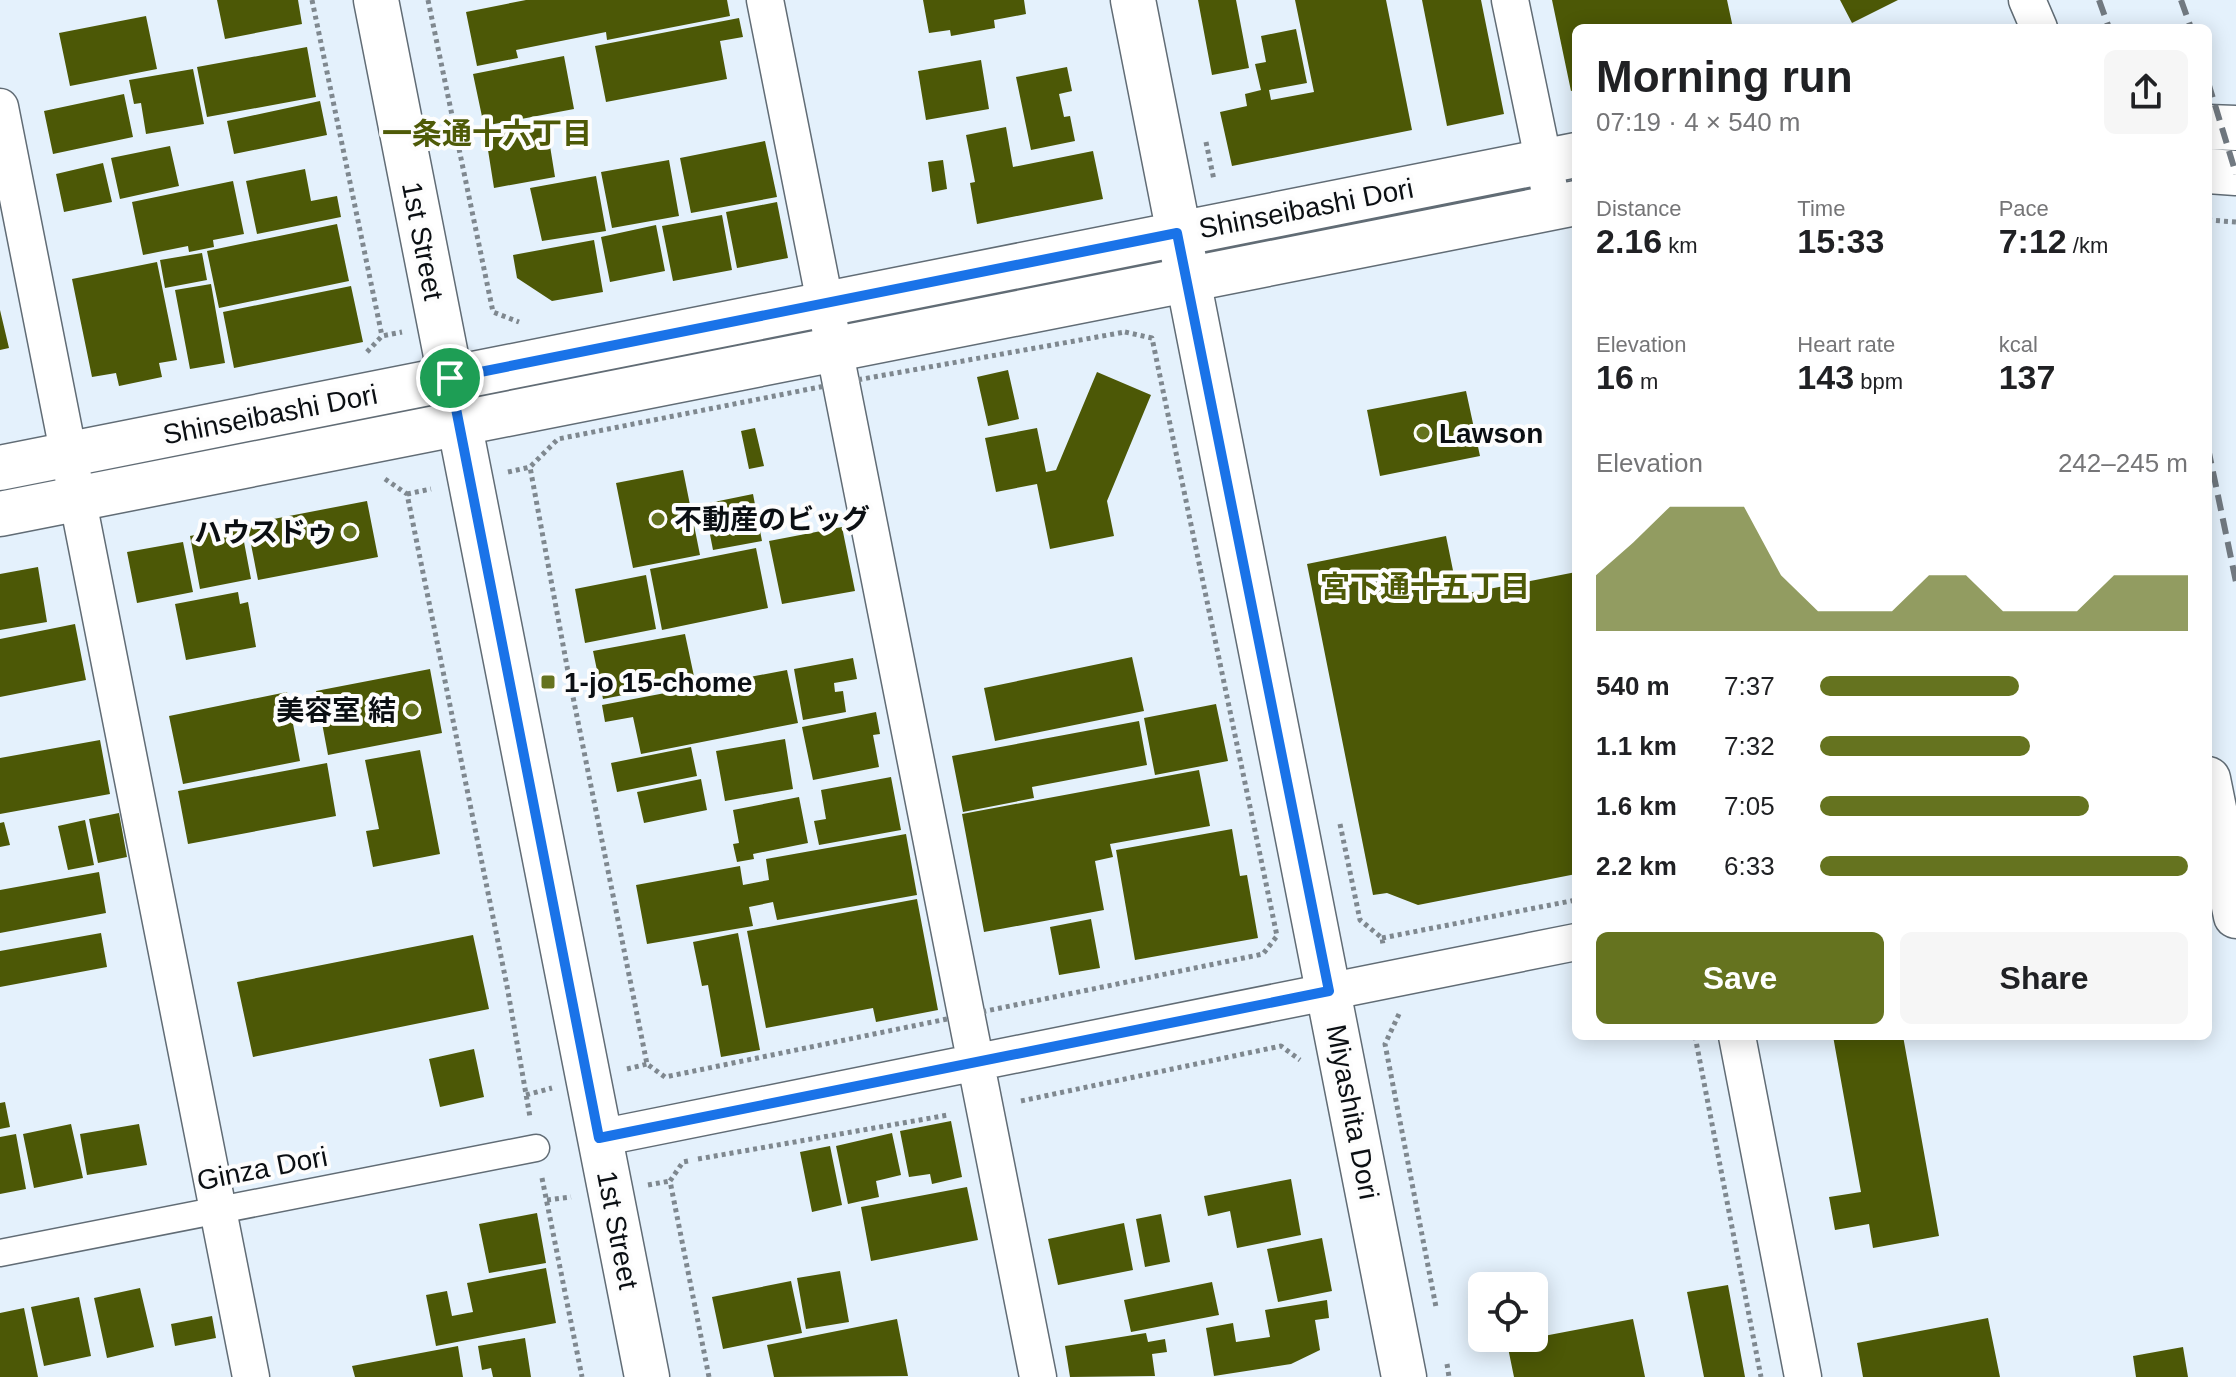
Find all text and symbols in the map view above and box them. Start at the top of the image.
button: share [2104,50,2188,134]
text: Morning run [1596,52,1853,101]
text: 07:19 · 4 × 540 m [1596,107,1801,137]
district label: 一条通十六丁目 [382,117,592,150]
street label: Shinseibashi Dori [1196,172,1416,244]
street label: 1st Street [396,179,449,303]
text: Distance [1596,196,1682,221]
text: Time [1797,196,1845,221]
text: Pace [1999,196,2049,221]
text: 2.16 [1596,222,1662,260]
text: 15:33 [1797,222,1884,260]
text: 7:12 [1999,222,2067,260]
text: km [1662,233,1698,258]
text: /km [2067,233,2108,258]
text: Elevation [1596,332,1687,357]
text: Heart rate [1797,332,1895,357]
text: kcal [1999,332,2038,357]
pin [416,344,484,412]
icon: arrive [428,356,472,400]
text: 16 [1596,358,1634,396]
text: 143 [1797,358,1854,396]
text: 137 [1999,358,2055,396]
text: m [1634,369,1658,394]
text: bpm [1854,369,1903,394]
street label: Shinseibashi Dori [160,378,380,450]
place label: Lawson [1439,418,1543,449]
marker: Lawson [1414,424,1432,442]
text: Elevation [1596,448,1703,478]
text: 242–245 m [2058,448,2188,478]
place label: 不動産のビッグ [674,504,870,535]
marker: 不動産のビッグ [649,510,667,528]
place label: ハウスドゥ [194,517,334,548]
marker: ハウスドゥ [341,523,359,541]
district label: 宮下通十五丁目 [1320,570,1530,603]
place label: 1-jo 15-chome [564,667,752,698]
text: 540 m [1596,671,1670,701]
text: 7:37 [1724,671,1775,701]
marker: 1-jo 15-chome [539,673,557,691]
place label: 美容室 結 [276,695,396,726]
marker: 美容室 結 [403,701,421,719]
text: 1.1 km [1596,731,1677,761]
text: 7:32 [1724,731,1775,761]
text: 1.6 km [1596,791,1677,821]
text: 7:05 [1724,791,1775,821]
text: 2.2 km [1596,851,1677,881]
text: 6:33 [1724,851,1775,881]
button: Save [1596,932,1884,1024]
button: Share [1900,932,2188,1024]
street label: Miyashita Dori [1320,1022,1385,1202]
street label: Ginza Dori [194,1141,330,1196]
street label: 1st Street [591,1168,644,1292]
map controls [1468,1272,1548,1352]
button: locate [1468,1272,1548,1352]

